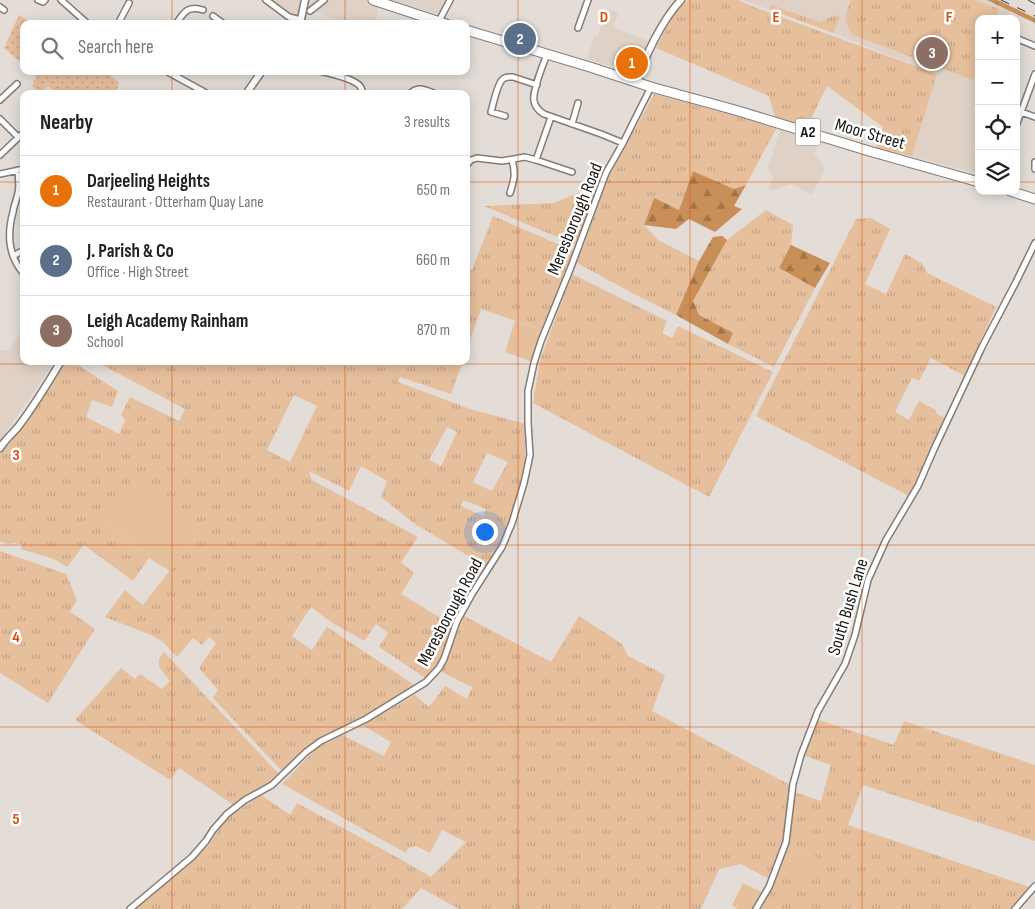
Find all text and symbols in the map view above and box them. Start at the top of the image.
text: D [600,8,608,27]
text: E [773,8,780,27]
text: F [946,8,953,27]
map controls [975,15,1020,195]
button: + [975,15,1020,60]
search box [20,20,470,75]
pin: 2 [504,20,536,58]
icon: search [38,34,66,62]
pin: 3 [916,34,948,72]
text: Search here [78,36,154,59]
pin: 1 [616,44,648,82]
button: − [975,60,1020,105]
button: locate [975,105,1020,150]
text: Nearby [40,110,93,135]
text: 3 results [404,113,450,132]
street label: Moor Street [833,114,908,154]
road number: A2 [796,118,820,146]
button: layers [975,150,1020,195]
street label: Meresborough Road [543,160,607,278]
text: Darjeeling Heights [87,170,210,193]
text: 1 [53,181,59,200]
text: 650 m [417,181,450,200]
text: Restaurant · Otterham Quay Lane [87,193,264,212]
text: J. Parish & Co [87,240,174,263]
text: 2 [52,251,60,270]
text: 660 m [416,251,450,270]
text: Office · High Street [87,263,189,282]
text: Leigh Academy Rainham [87,310,248,333]
text: 3 [52,321,60,340]
text: 870 m [417,321,450,340]
text: School [87,333,123,352]
text: 3 [12,446,20,465]
your location [472,519,498,545]
street label: Meresborough Road [413,555,487,669]
street label: South Bush Lane [823,556,873,658]
text: 4 [12,628,20,647]
text: 5 [12,810,20,829]

